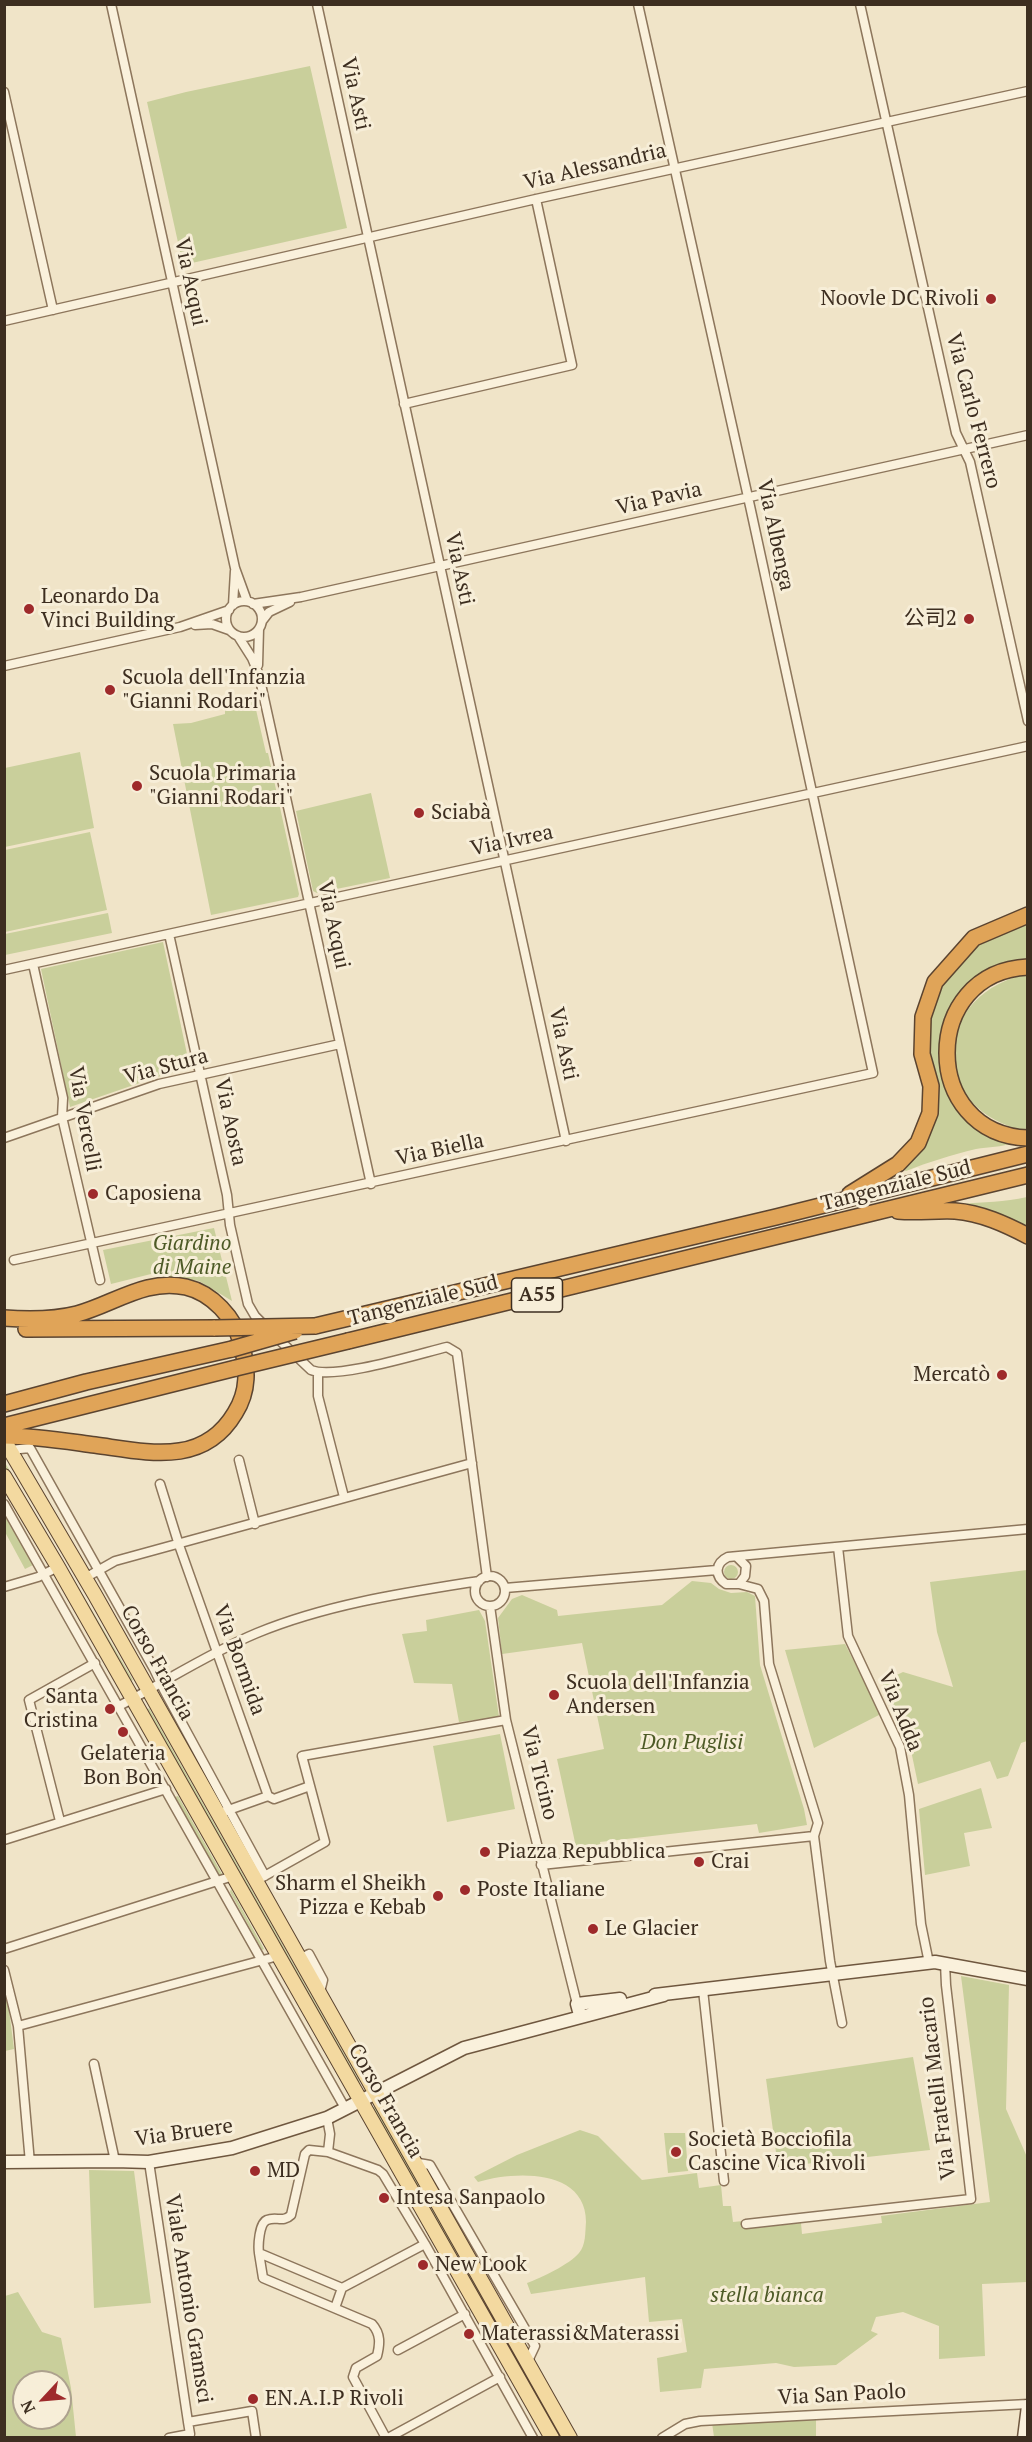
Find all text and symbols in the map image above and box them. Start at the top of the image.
street label: Via Asti [335,55,375,133]
street label: Via Alessandria [521,138,669,196]
street label: Via Acqui [168,236,212,328]
place label: Noovle DC Rivoli [820,286,979,312]
marker: Noovle DC Rivoli [984,292,998,306]
street label: Via Carlo Ferrero [940,330,1006,492]
street label: Via Pavia [614,477,704,521]
street label: Via Albenga [751,477,799,593]
street label: Via Asti [439,530,479,608]
place label: Leonardo Da Vinci Building [41,584,174,634]
marker: Leonardo Da Vinci Building [22,602,36,616]
place label: 公司2 [904,606,957,632]
marker: 公司2 [962,612,976,626]
place label: Scuola dell'Infanzia "Gianni Rodari" [122,665,306,715]
marker: Scuola dell'Infanzia "Gianni Rodari" [103,683,117,697]
place label: Scuola Primaria "Gianni Rodari" [149,761,296,811]
marker: Scuola Primaria "Gianni Rodari" [130,779,144,793]
place label: Sciabà [431,800,491,826]
marker: Sciabà [412,806,426,820]
street label: Via Ivrea [468,820,556,862]
street label: Via Acqui [311,879,355,971]
street label: Via Asti [543,1005,583,1083]
street label: Via Stura [121,1044,211,1090]
street label: Via Vercelli [62,1064,106,1174]
street label: Via Aosta [208,1076,252,1168]
street label: Via Biella [394,1128,486,1172]
street label: Tangenziale Sud [818,1155,974,1217]
place label: Caposiena [105,1181,202,1207]
marker: Caposiena [86,1187,100,1201]
park label: Giardino di Maine [153,1231,231,1281]
street label: Tangenziale Sud [345,1270,501,1332]
road number: A55 [512,1278,562,1312]
place label: Mercatò [913,1362,990,1388]
marker: Mercatò [995,1368,1009,1382]
street label: Corso Francia [115,1601,199,1725]
street label: Via Bormida [207,1601,271,1719]
street label: Via Adda [872,1667,928,1755]
place label: Scuola dell'Infanzia Andersen [566,1670,750,1720]
place label: Santa Cristina [24,1684,98,1734]
marker: Scuola dell'Infanzia Andersen [547,1688,561,1702]
marker: Santa Cristina [103,1702,117,1716]
street label: Via Ticino [515,1723,563,1823]
marker: Gelateria Bon Bon [116,1725,130,1739]
park label: Don Puglisi [641,1730,743,1756]
place label: Gelateria Bon Bon [80,1741,166,1791]
place label: Piazza Repubblica [497,1839,666,1865]
marker: Piazza Repubblica [478,1845,492,1859]
place label: Crai [711,1849,750,1875]
marker: Crai [692,1855,706,1869]
place label: Sharm el Sheikh Pizza e Kebab [275,1871,426,1921]
place label: Poste Italiane [477,1877,605,1903]
marker: Poste Italiane [458,1883,472,1897]
marker: Sharm el Sheikh Pizza e Kebab [431,1889,445,1903]
place label: Le Glacier [605,1916,698,1942]
marker: Le Glacier [586,1922,600,1936]
street label: Via Fratelli Macario [914,1995,962,2181]
street label: Corso Francia [342,2039,428,2163]
street label: Via Bruere [133,2114,235,2152]
place label: Società Bocciofila Cascine Vica Rivoli [688,2127,866,2177]
marker: Società Bocciofila Cascine Vica Rivoli [669,2145,683,2159]
place label: MD [267,2158,300,2184]
marker: MD [248,2164,262,2178]
place label: Intesa Sanpaolo [396,2185,545,2211]
marker: Intesa Sanpaolo [377,2191,391,2205]
street label: Viale Antonio Gramsci [159,2193,217,2405]
place label: New Look [435,2252,527,2278]
marker: New Look [416,2258,430,2272]
park label: stella bianca [710,2283,824,2309]
place label: Materassi&Materassi [481,2321,680,2347]
marker: Materassi&Materassi [462,2327,476,2341]
north arrow [12,2370,72,2430]
street label: Via San Paolo [777,2379,907,2411]
place label: EN.A.I.P Rivoli [265,2386,404,2412]
marker: EN.A.I.P Rivoli [246,2392,260,2406]
text: N [15,2397,40,2417]

